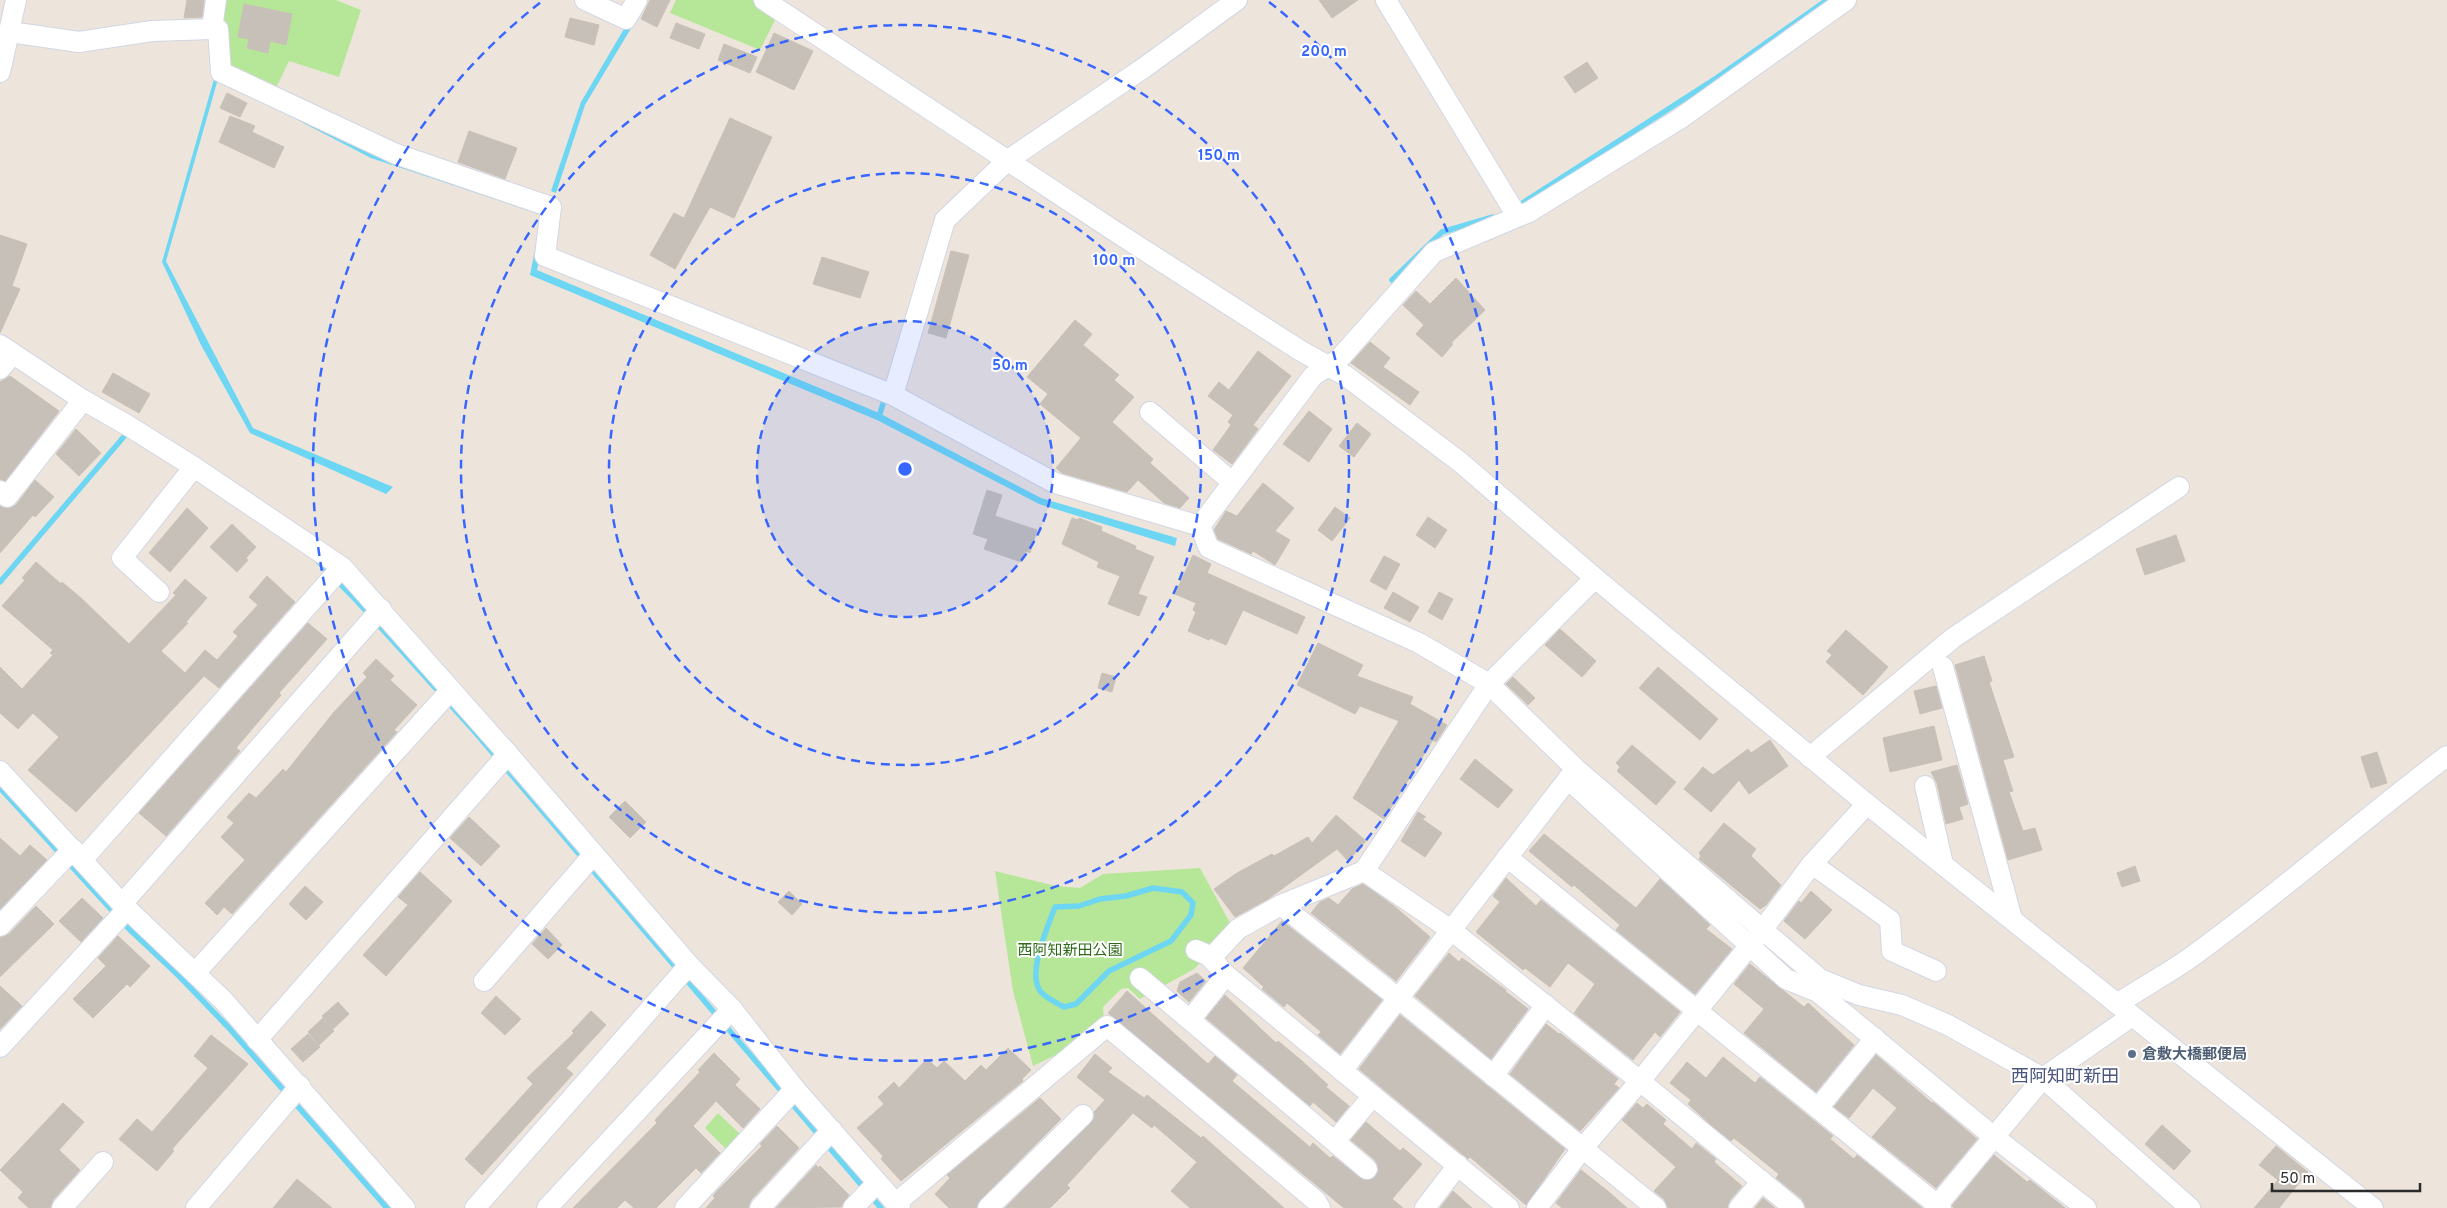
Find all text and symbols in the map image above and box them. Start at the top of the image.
text: 200 m [1301,43,1347,62]
text: 150 m [1198,147,1240,166]
text: 100 m [1093,252,1135,271]
text: 50 m [992,357,1028,376]
centre of rings [896,460,914,478]
park label: 西阿知新田公園 [1017,942,1123,961]
place label: 倉敷大橋郵便局 [2142,1045,2247,1065]
marker: 倉敷大橋郵便局 [2126,1048,2138,1060]
district label: 西阿知町新田 [2011,1066,2119,1089]
scale bar [2272,1160,2420,1192]
text: 50 m [2280,1170,2315,1189]

